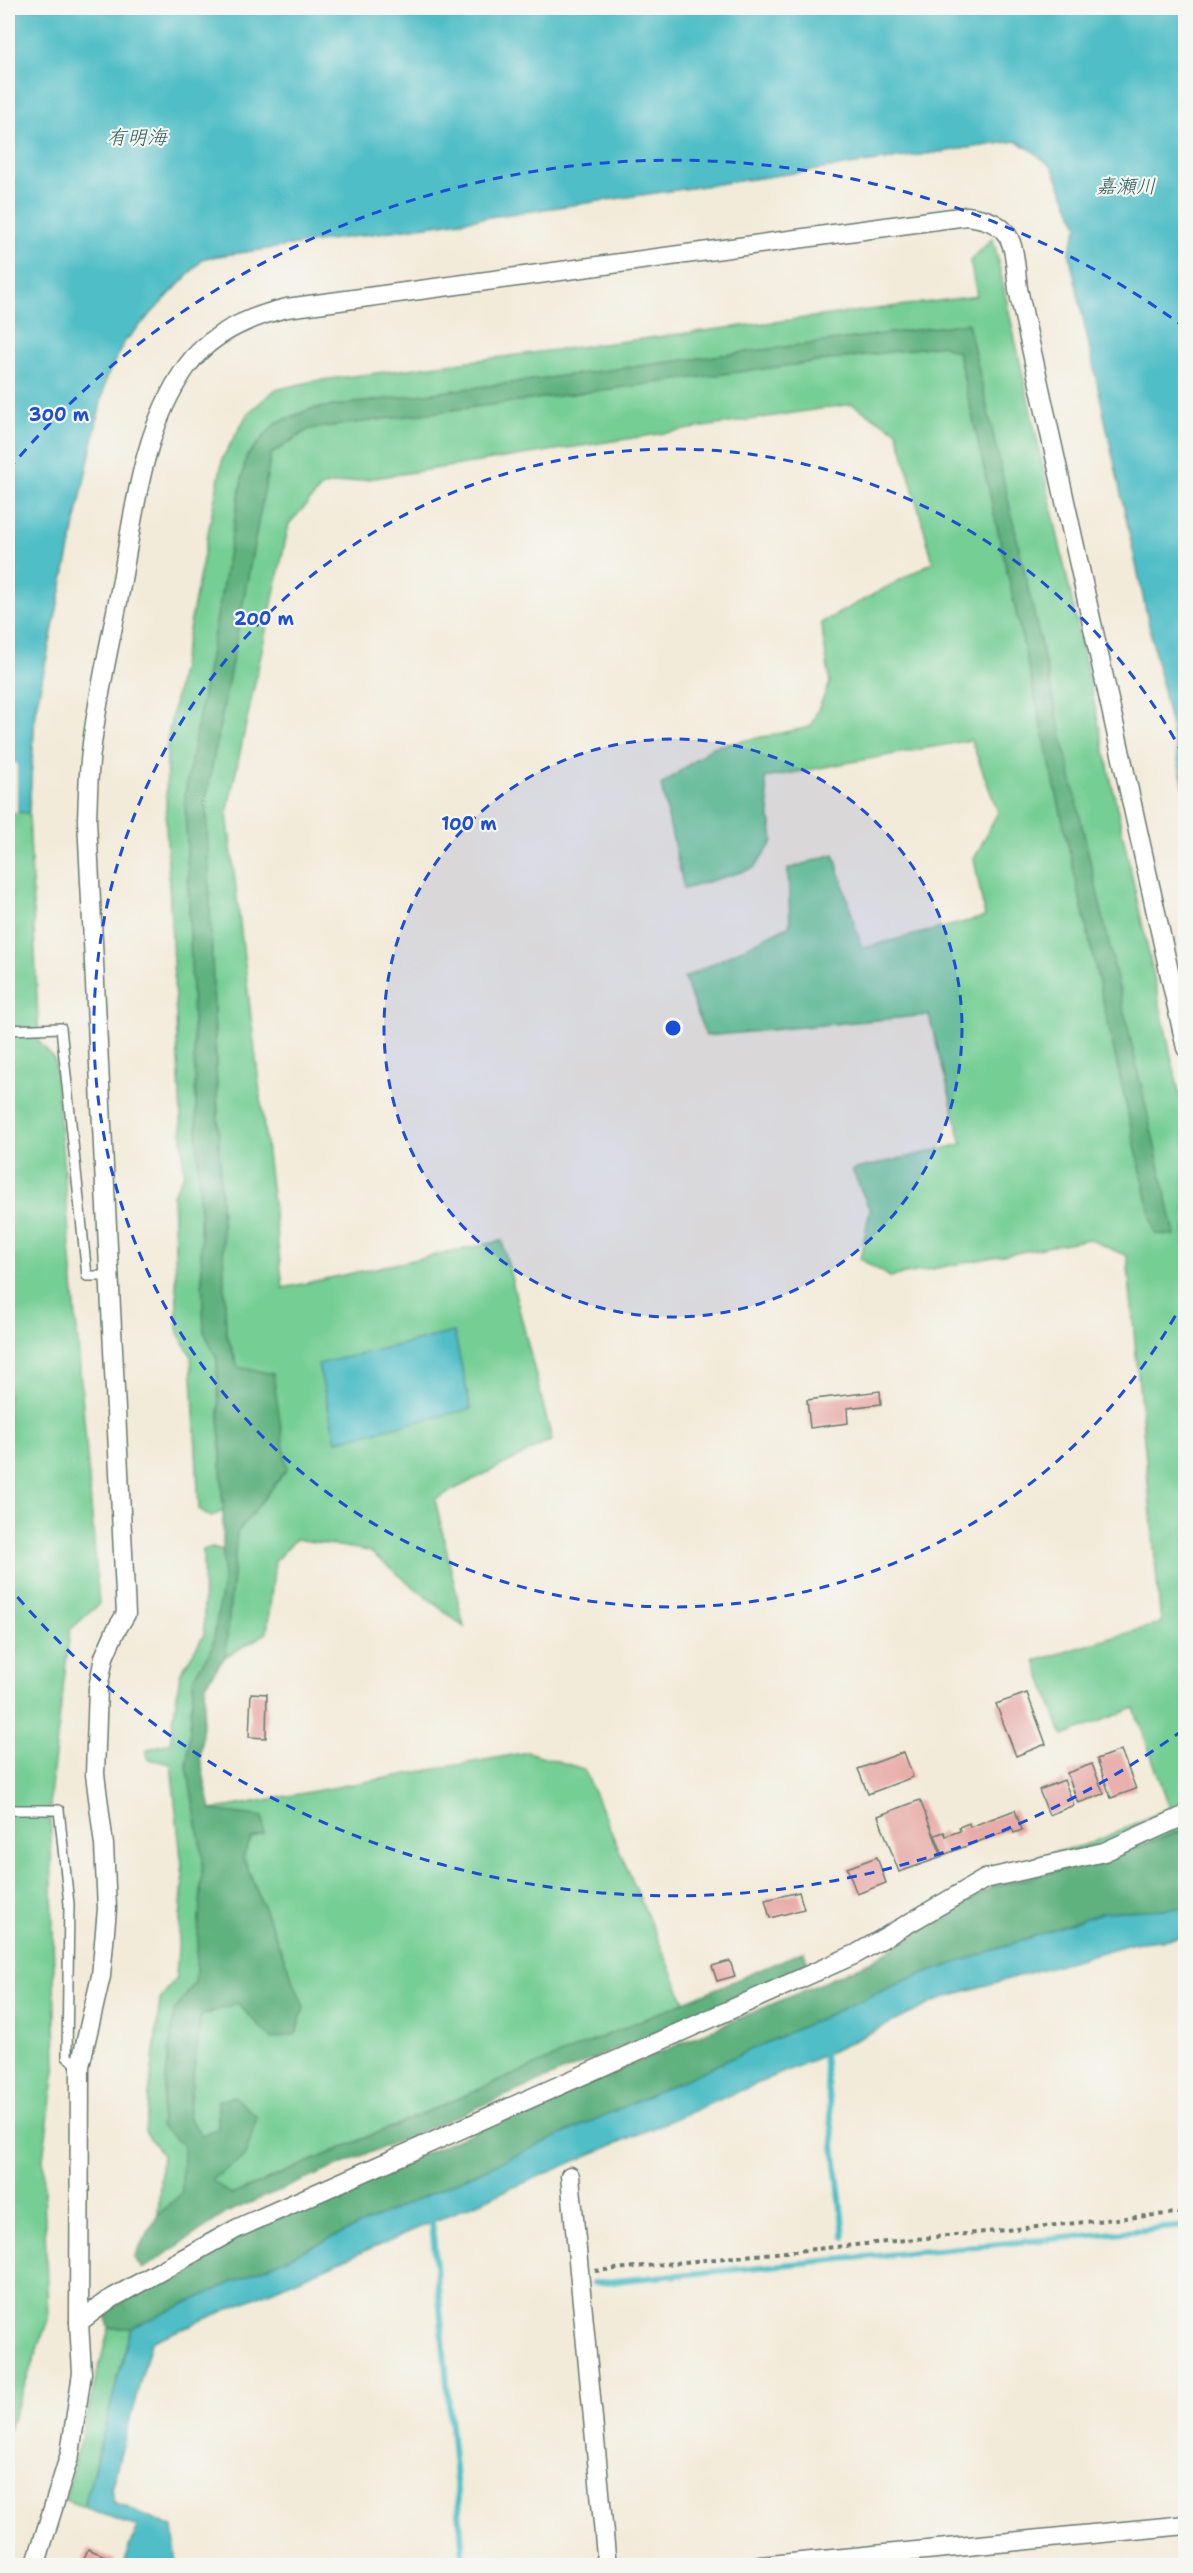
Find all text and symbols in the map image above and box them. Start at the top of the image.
water label: 有明海 [107,124,169,150]
water label: 嘉瀬川 [1096,173,1156,199]
text: 300 m [29,403,90,427]
text: 200 m [234,607,295,631]
text: 100 m [441,812,497,836]
centre of rings [663,1018,683,1038]

